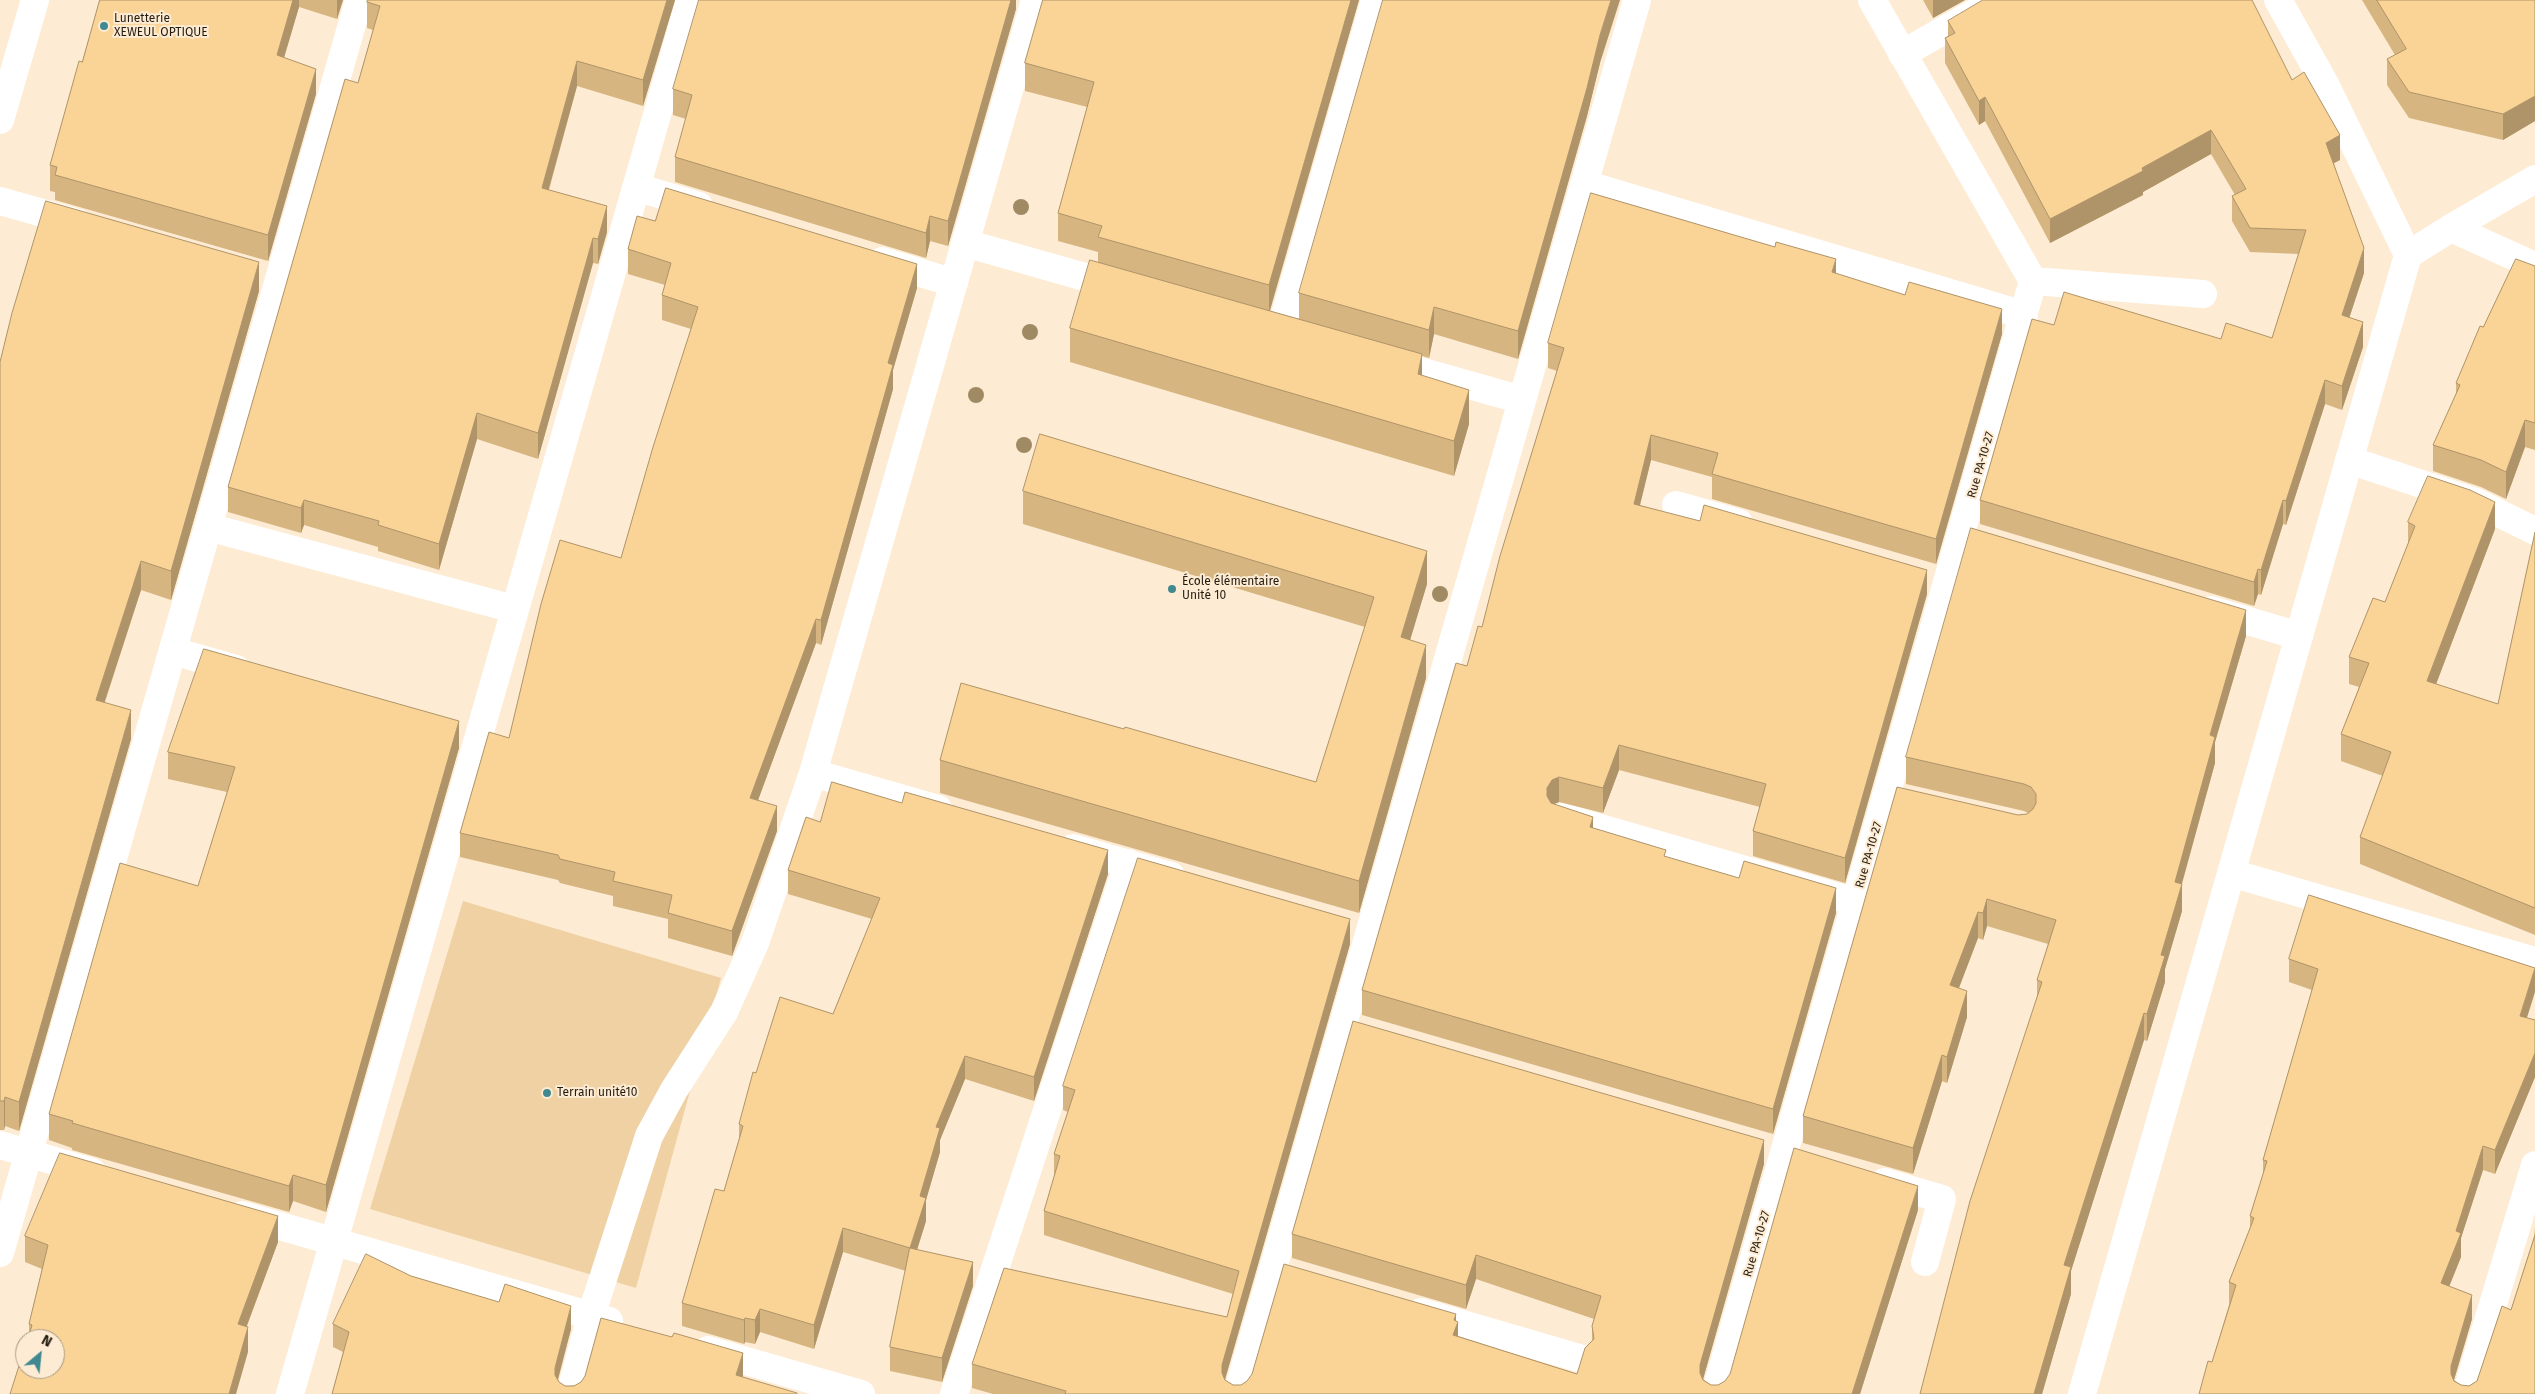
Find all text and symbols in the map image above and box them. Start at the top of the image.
place label: Lunetterie XEWEUL OPTIQUE [114,12,208,40]
marker: Lunetterie XEWEUL OPTIQUE [98,20,110,32]
street label: Rue PA-10-27 [1965,430,1997,500]
place label: École élémentaire Unité 10 [1182,575,1279,603]
marker: École élémentaire Unité 10 [1166,583,1178,595]
street label: Rue PA-10-27 [1853,820,1885,890]
place label: Terrain unité10 [557,1086,637,1100]
marker: Terrain unité10 [541,1087,553,1099]
street label: Rue PA-10-27 [1741,1209,1773,1279]
north arrow [15,1329,65,1379]
text: N [39,1332,55,1351]

